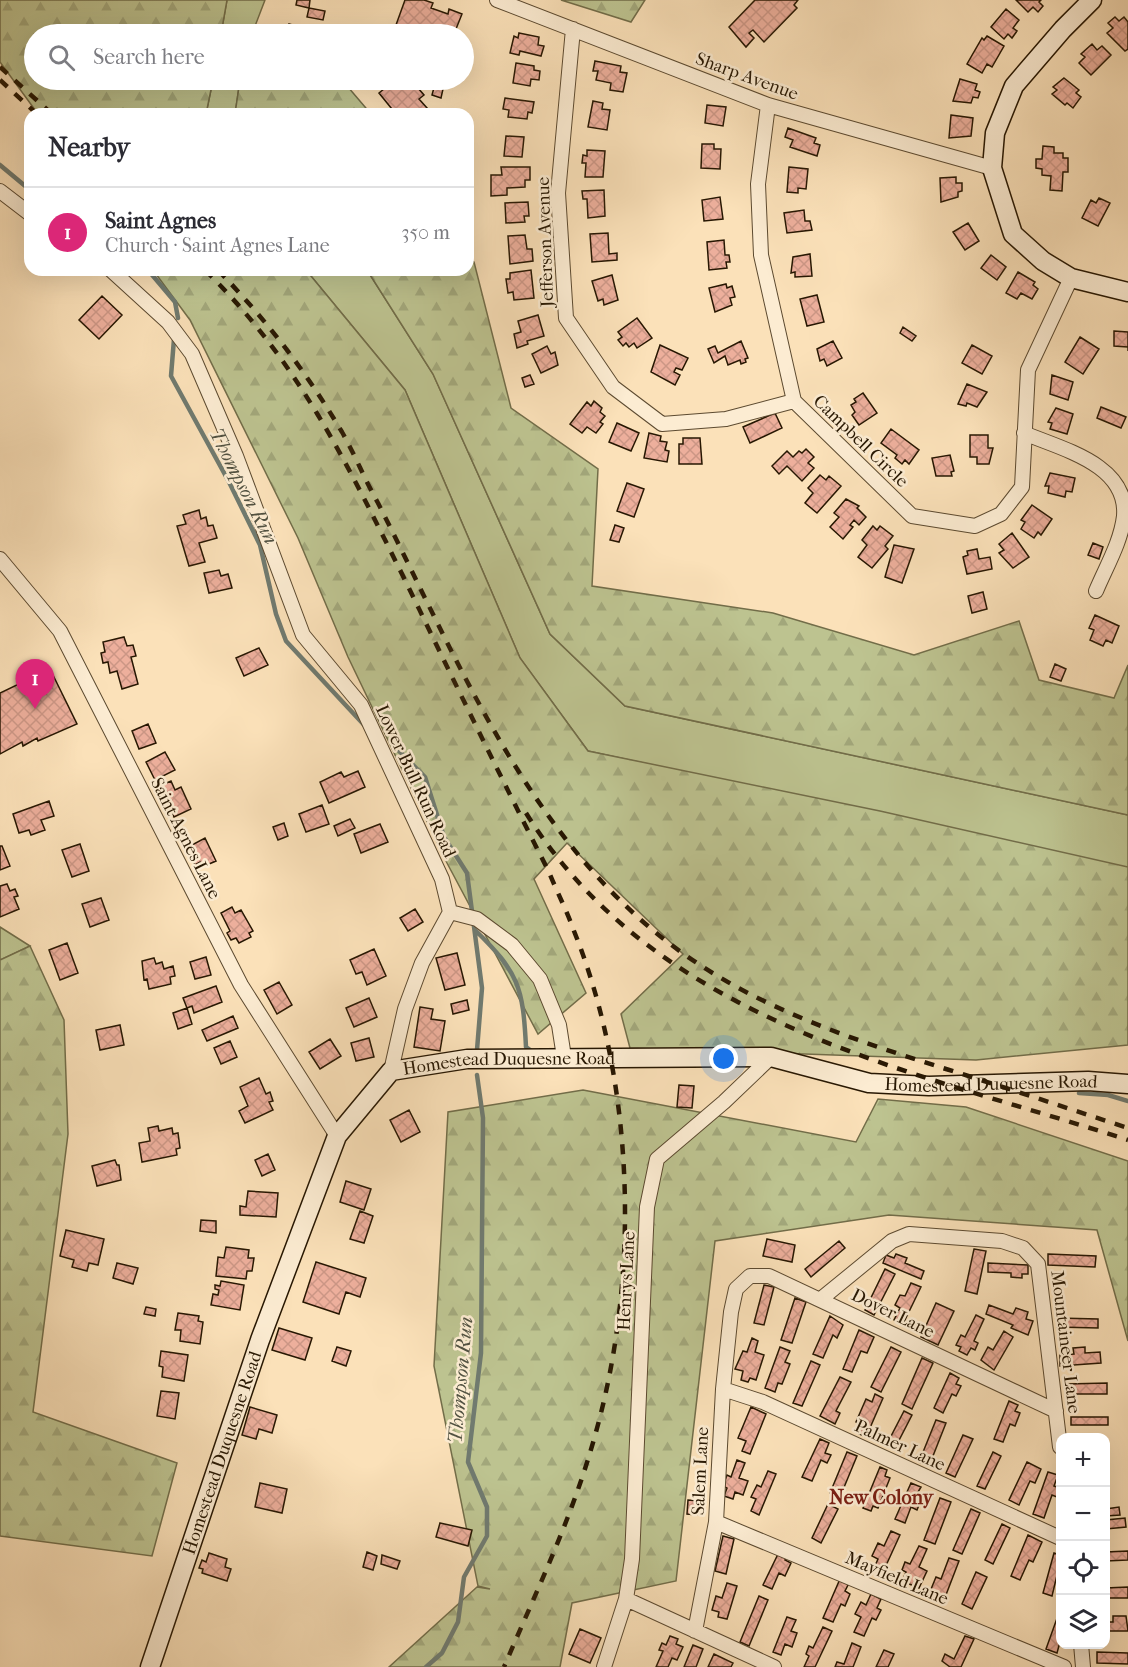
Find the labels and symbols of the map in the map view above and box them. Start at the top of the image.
street label: Sharp Avenue [693,48,801,105]
street label: Jefferson Avenue [533,176,558,310]
street label: Campbell Circle [809,391,913,492]
water label: Thompson Run [204,424,283,548]
pin: 1 [15,660,54,709]
street label: Lower Bull Run Road [371,701,460,861]
street label: Saint Agnes Lane [146,774,225,902]
your location [709,1044,738,1073]
street label: Homestead Duquesne Road [401,1048,615,1080]
street label: Homestead Duquesne Road [884,1071,1098,1097]
street label: Henrys Lane [613,1231,640,1331]
street label: Mountaineer Lane [1046,1269,1085,1415]
street label: Dover Lane [848,1284,938,1343]
water label: Thompson Run [444,1316,477,1444]
street label: Homestead Duquesne Road [179,1348,266,1557]
street label: Palmer Lane [851,1415,949,1476]
street label: Salem Lane [688,1426,713,1516]
district label: New Colony [829,1486,934,1509]
street label: Mayfield Lane [842,1547,952,1610]

